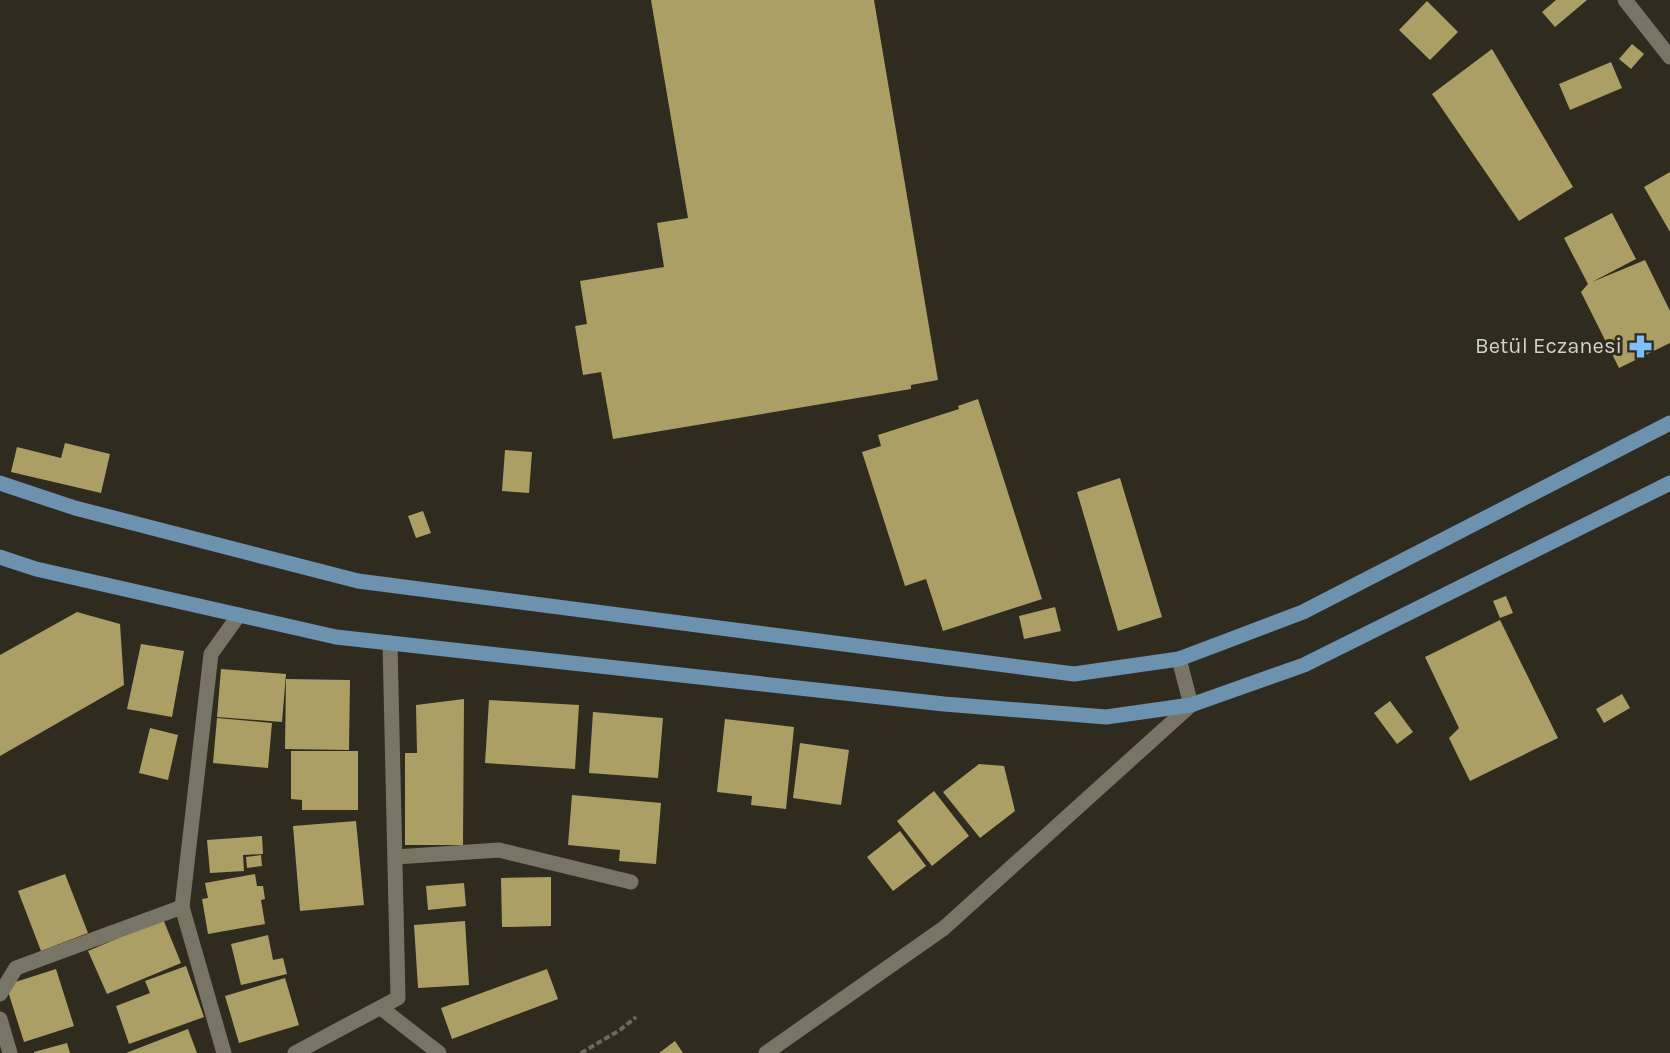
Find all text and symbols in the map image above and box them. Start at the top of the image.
place label: Betül Eczanesi [1475,333,1622,359]
pharmacy icon: Betül Eczanesi [1627,333,1653,359]

